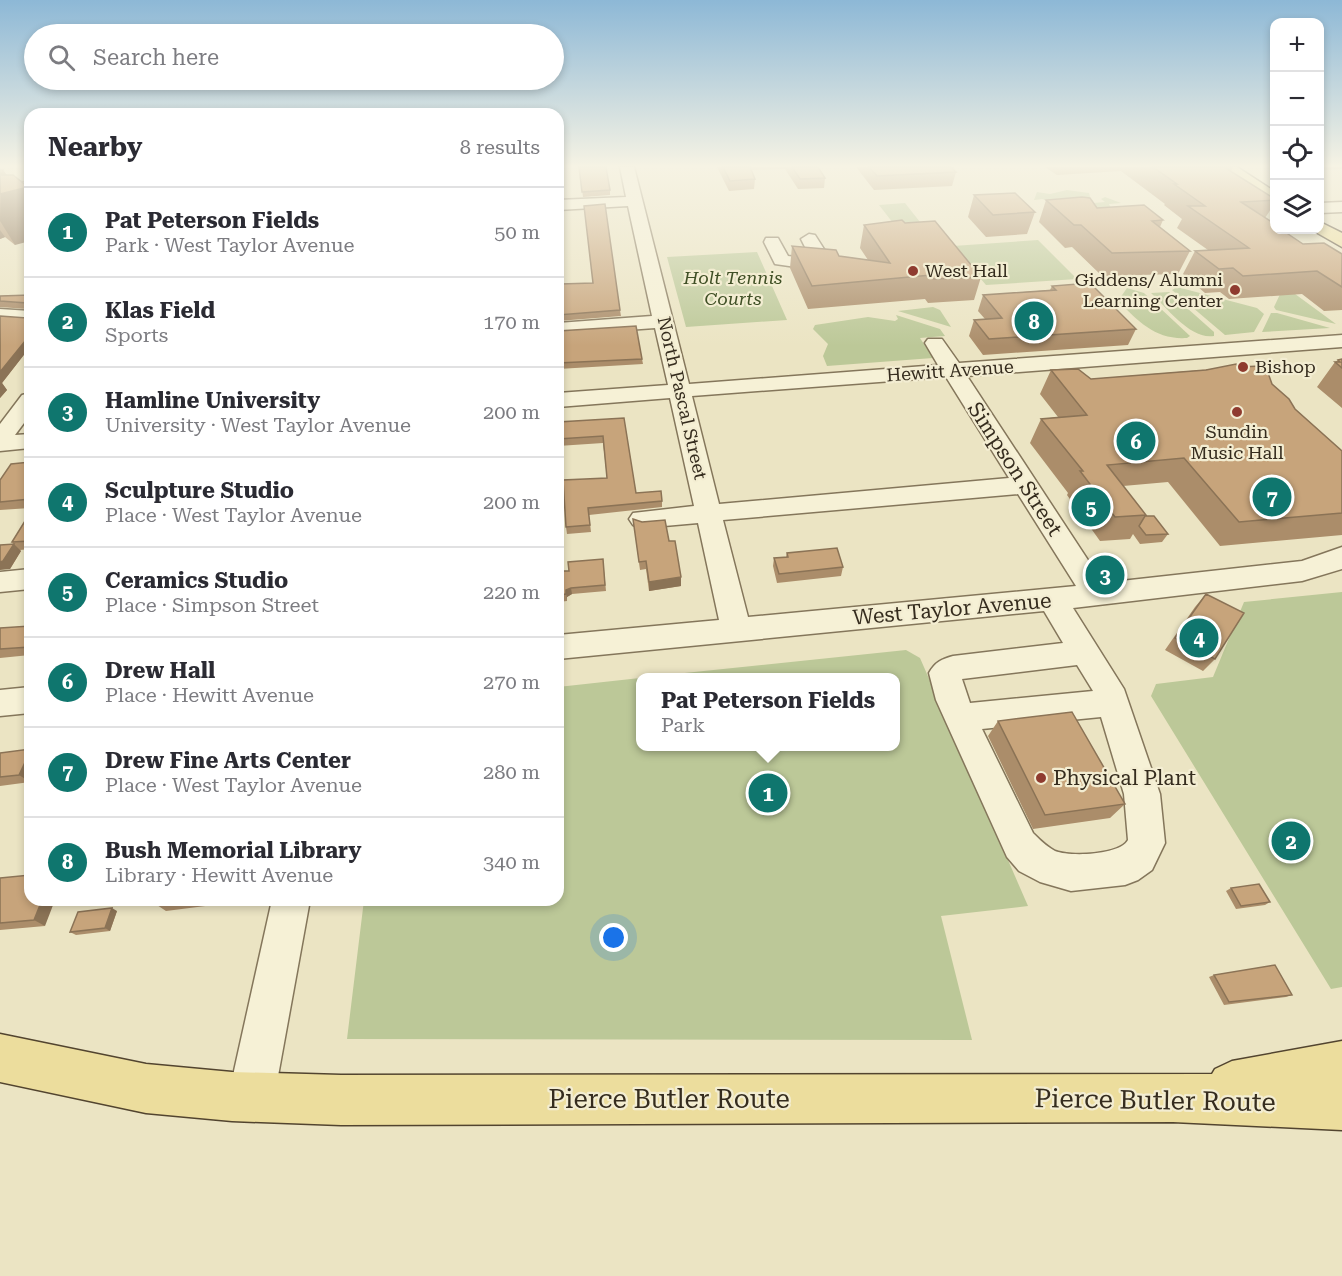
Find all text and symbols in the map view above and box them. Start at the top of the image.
map controls [1270,18,1324,234]
button: + [1270,18,1324,72]
search box [24,24,564,90]
icon: search [45,41,78,74]
text: Search here [93,45,219,70]
button: − [1270,72,1324,126]
button: locate [1270,126,1324,180]
text: Nearby [48,132,142,162]
text: 8 results [460,135,540,159]
button: layers [1270,180,1324,234]
text: Pat Peterson Fields [105,208,319,233]
text: 1 [62,220,73,244]
text: 50 m [494,220,540,244]
text: Park · West Taylor Avenue [105,233,354,257]
place label: West Hall [925,260,1008,281]
marker: West Hall [906,264,920,278]
park label: Holt Tennis Courts [683,267,782,309]
place label: Giddens/ Alumni Learning Center [1075,269,1223,311]
marker: Giddens/ Alumni Learning Center [1228,283,1242,297]
text: Klas Field [105,298,215,323]
pin: 8 [1014,298,1054,344]
text: 2 [62,310,73,334]
text: 170 m [483,310,540,334]
street label: North Pascal Street [654,314,712,482]
text: Sports [105,323,168,347]
street label: Hewitt Avenue [885,356,1015,385]
place label: Bishop [1255,356,1316,377]
marker: Bishop [1236,360,1250,374]
text: Hamline University [105,388,320,413]
street label: Simpson Street [963,398,1067,540]
text: 3 [62,400,73,424]
text: 200 m [483,400,540,424]
marker: Sundin Music Hall [1230,405,1244,419]
text: University · West Taylor Avenue [105,413,411,437]
pin: 6 [1116,418,1156,464]
place label: Sundin Music Hall [1191,421,1284,463]
pin: 7 [1252,474,1292,520]
text: Sculpture Studio [105,478,294,503]
pin: 5 [1072,484,1110,530]
text: 4 [62,490,73,514]
text: 200 m [483,490,540,514]
text: Place · West Taylor Avenue [105,503,362,527]
pin: 3 [1086,552,1124,598]
text: Ceramics Studio [105,568,288,593]
text: 5 [62,580,73,604]
text: 220 m [483,580,540,604]
street label: West Taylor Avenue [852,588,1052,630]
text: Place · Simpson Street [105,593,319,617]
pin: 4 [1180,616,1218,660]
text: Drew Hall [105,658,215,683]
text: 6 [62,670,73,694]
text: 270 m [483,670,540,694]
popup [636,673,900,751]
text: Place · Hewitt Avenue [105,683,314,707]
text: Pat Peterson Fields [661,688,875,713]
text: Park [661,713,705,737]
text: Drew Fine Arts Center [105,748,351,773]
text: 7 [62,760,73,784]
text: 280 m [483,760,540,784]
place label: Physical Plant [1053,766,1196,790]
pin: 1 [748,770,788,816]
marker: Physical Plant [1034,771,1048,785]
text: Place · West Taylor Avenue [105,773,362,797]
pin: 2 [1272,818,1310,864]
text: Bush Memorial Library [105,838,362,863]
text: 8 [62,850,73,874]
text: 340 m [483,850,540,874]
text: Library · Hewitt Avenue [105,863,333,887]
your location [599,923,628,952]
street label: Pierce Butler Route [1034,1083,1276,1117]
street label: Pierce Butler Route [548,1084,790,1114]

